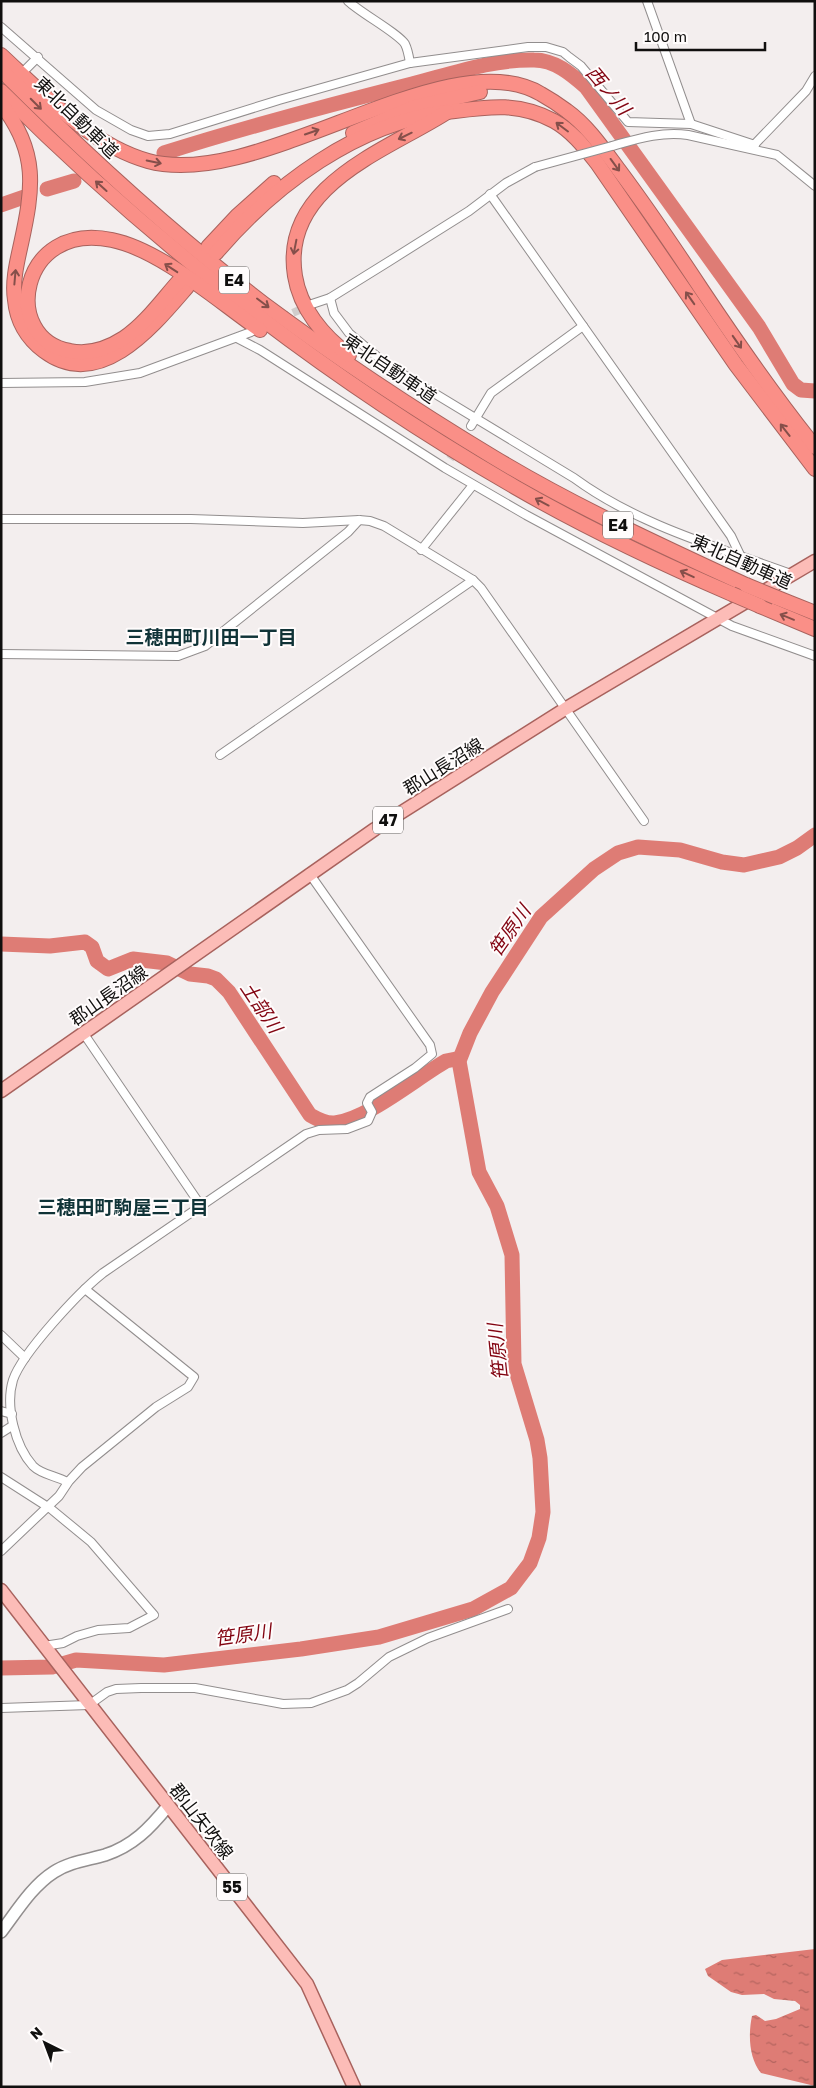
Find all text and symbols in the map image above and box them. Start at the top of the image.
scale bar [636,20,765,52]
text: 100 m [644,27,687,45]
water label: 西ノ川 [582,61,637,121]
street label: 東北自動車道 [31,72,123,162]
one-way arrow [29,98,42,110]
one-way arrow [555,122,569,132]
one-way arrow [303,126,319,136]
one-way arrow [398,131,413,141]
one-way arrow [146,158,162,167]
one-way arrow [610,158,620,172]
one-way arrow [94,181,107,192]
one-way arrow [290,238,300,254]
one-way arrow [164,263,178,273]
road number: E4 [219,266,249,294]
one-way arrow [10,270,20,286]
one-way arrow [685,292,695,306]
one-way arrow [256,298,270,308]
street label: 東北自動車道 [339,329,441,407]
one-way arrow [732,335,742,349]
one-way arrow [779,424,790,437]
one-way arrow [535,496,550,506]
road number: E4 [603,512,633,538]
street label: 東北自動車道 [688,529,796,593]
one-way arrow [680,569,695,579]
one-way arrow [780,612,795,622]
district label: 三穂田町川田一丁目 [125,625,297,648]
street label: 郡山長沼線 [399,733,487,799]
road number: 47 [373,806,403,834]
water label: 笹原川 [483,898,536,960]
street label: 郡山長沼線 [65,960,151,1030]
water label: 土部川 [237,977,289,1039]
district label: 三穂田町駒屋三丁目 [37,1195,209,1218]
water label: 笹原川 [482,1320,511,1382]
water label: 笹原川 [213,1618,275,1649]
street label: 郡山矢吹線 [166,1779,238,1863]
road number: 55 [217,1874,247,1900]
north arrow [20,2018,70,2068]
text: N [26,2023,46,2043]

